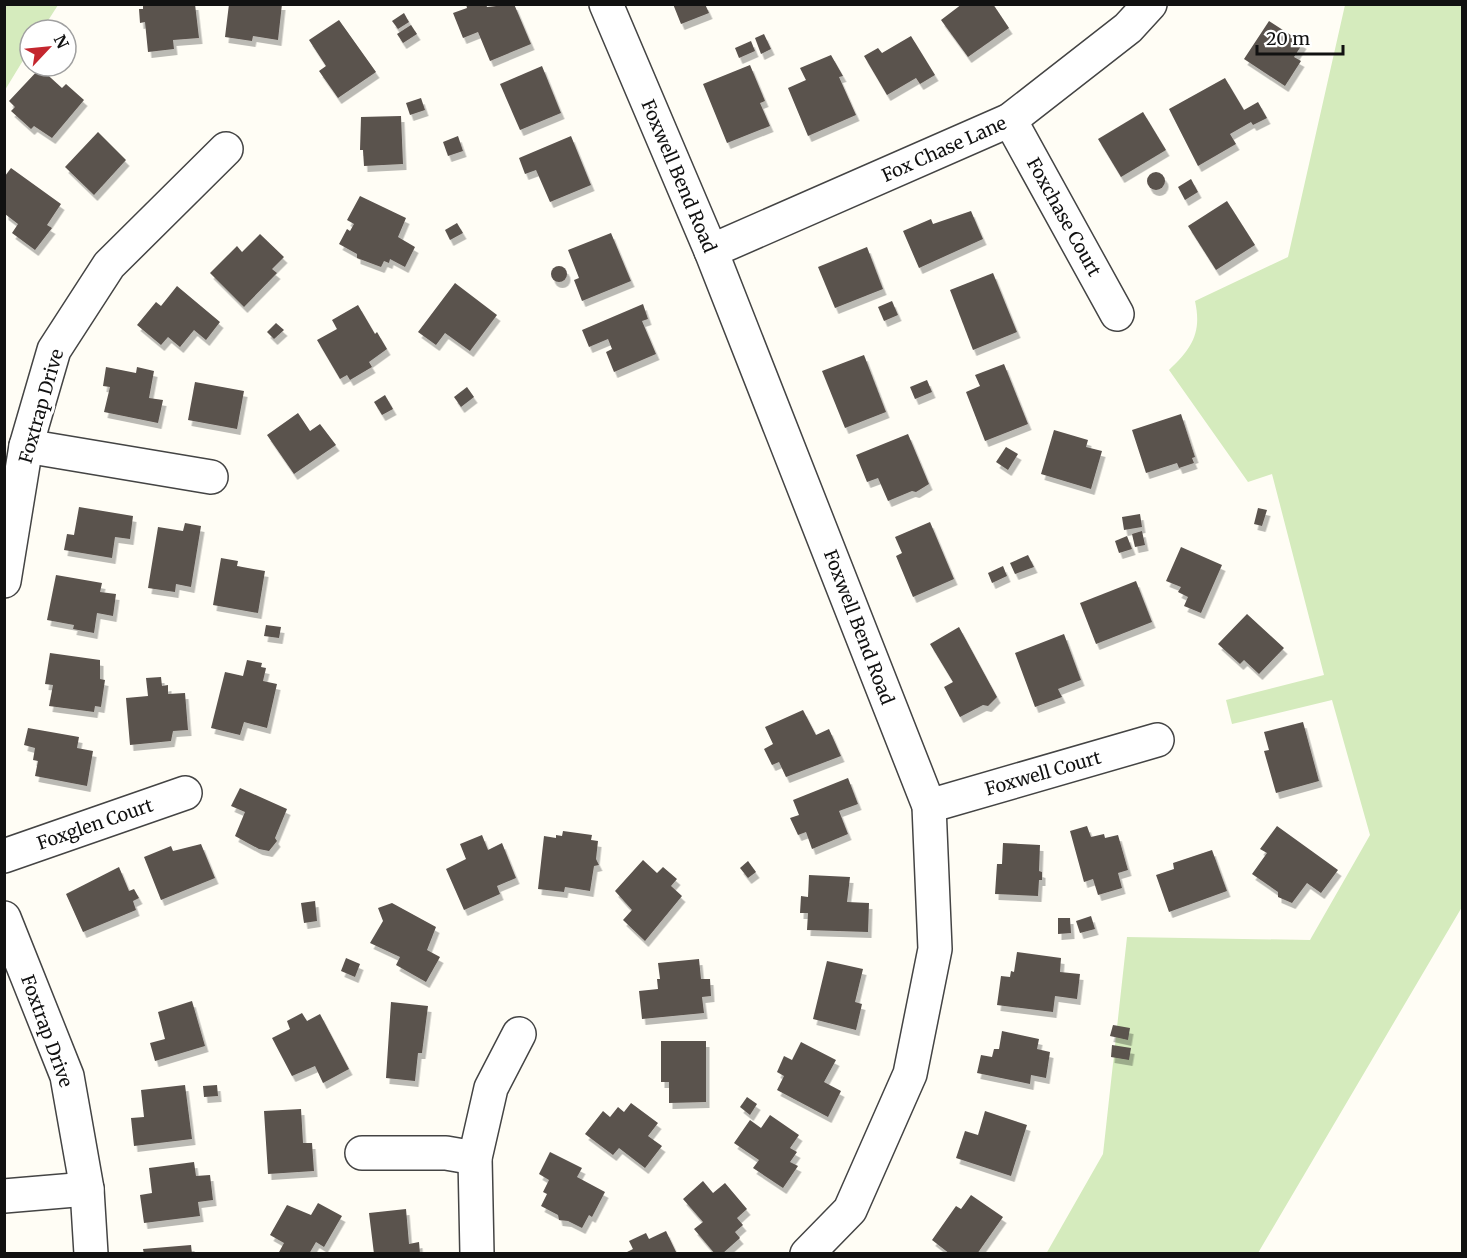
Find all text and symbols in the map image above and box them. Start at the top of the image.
north arrow [18,18,78,78]
scale bar [1257,18,1342,56]
text: 20 m [1266,27,1310,50]
text: N [50,31,73,52]
street label: Foxwell Bend Road [636,96,722,256]
street label: Fox Chase Lane [878,111,1010,187]
street label: Foxchase Court [1022,154,1106,280]
street label: Foxtrap Drive [14,346,68,466]
street label: Foxwell Bend Road [819,546,899,708]
street label: Foxwell Court [982,745,1104,801]
street label: Foxglen Court [34,793,156,855]
street label: Foxtrap Drive [16,972,78,1090]

